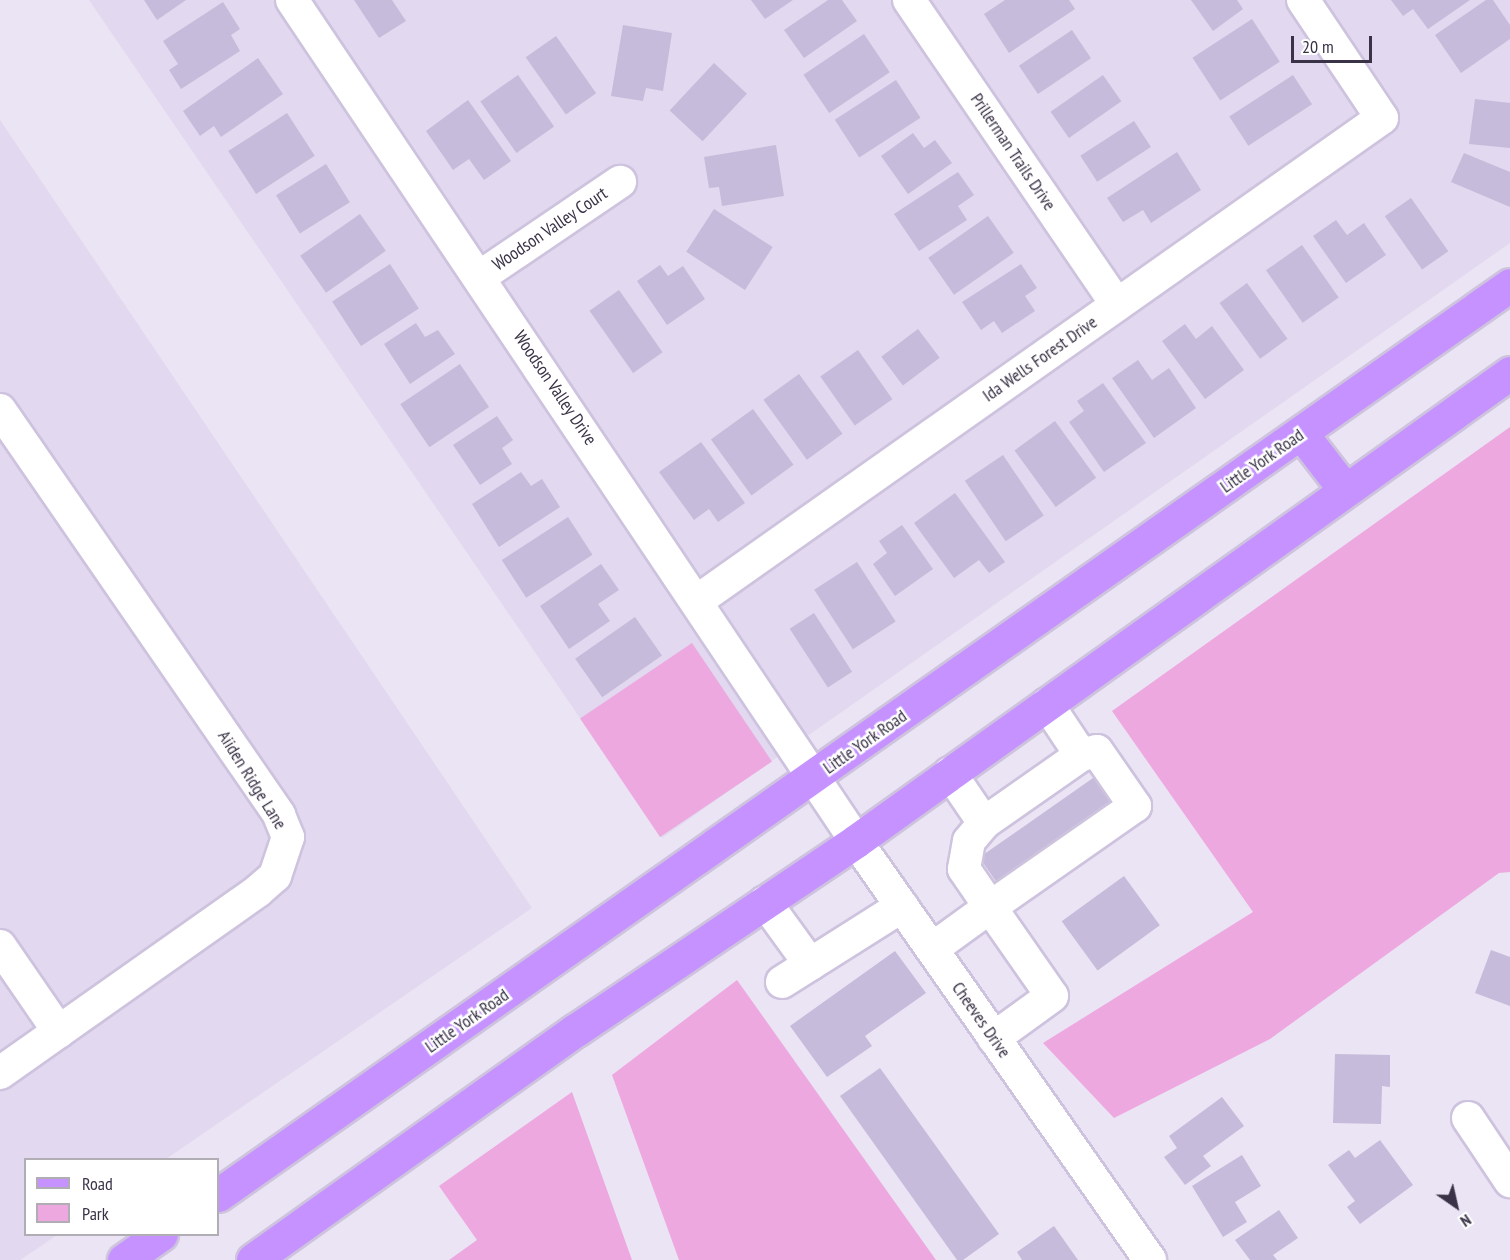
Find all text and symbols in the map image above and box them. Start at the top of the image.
scale bar [1294,24,1375,62]
text: 20 m [1302,35,1334,58]
street label: Prillerman Trails Drive [966,89,1060,215]
street label: Woodson Valley Court [488,182,612,276]
street label: Ida Wells Forest Drive [978,311,1102,407]
street label: Woodson Valley Drive [509,326,601,450]
street label: Little York Road [1216,424,1308,498]
street label: Little York Road [819,705,911,779]
street label: Aiiden Ridge Lane [213,727,291,833]
street label: Cheeves Drive [947,978,1015,1062]
street label: Little York Road [421,984,513,1058]
legend [24,1158,219,1236]
text: Road [82,1172,113,1195]
north arrow [1426,1176,1486,1236]
text: Park [82,1202,109,1225]
text: N [1457,1210,1475,1232]

